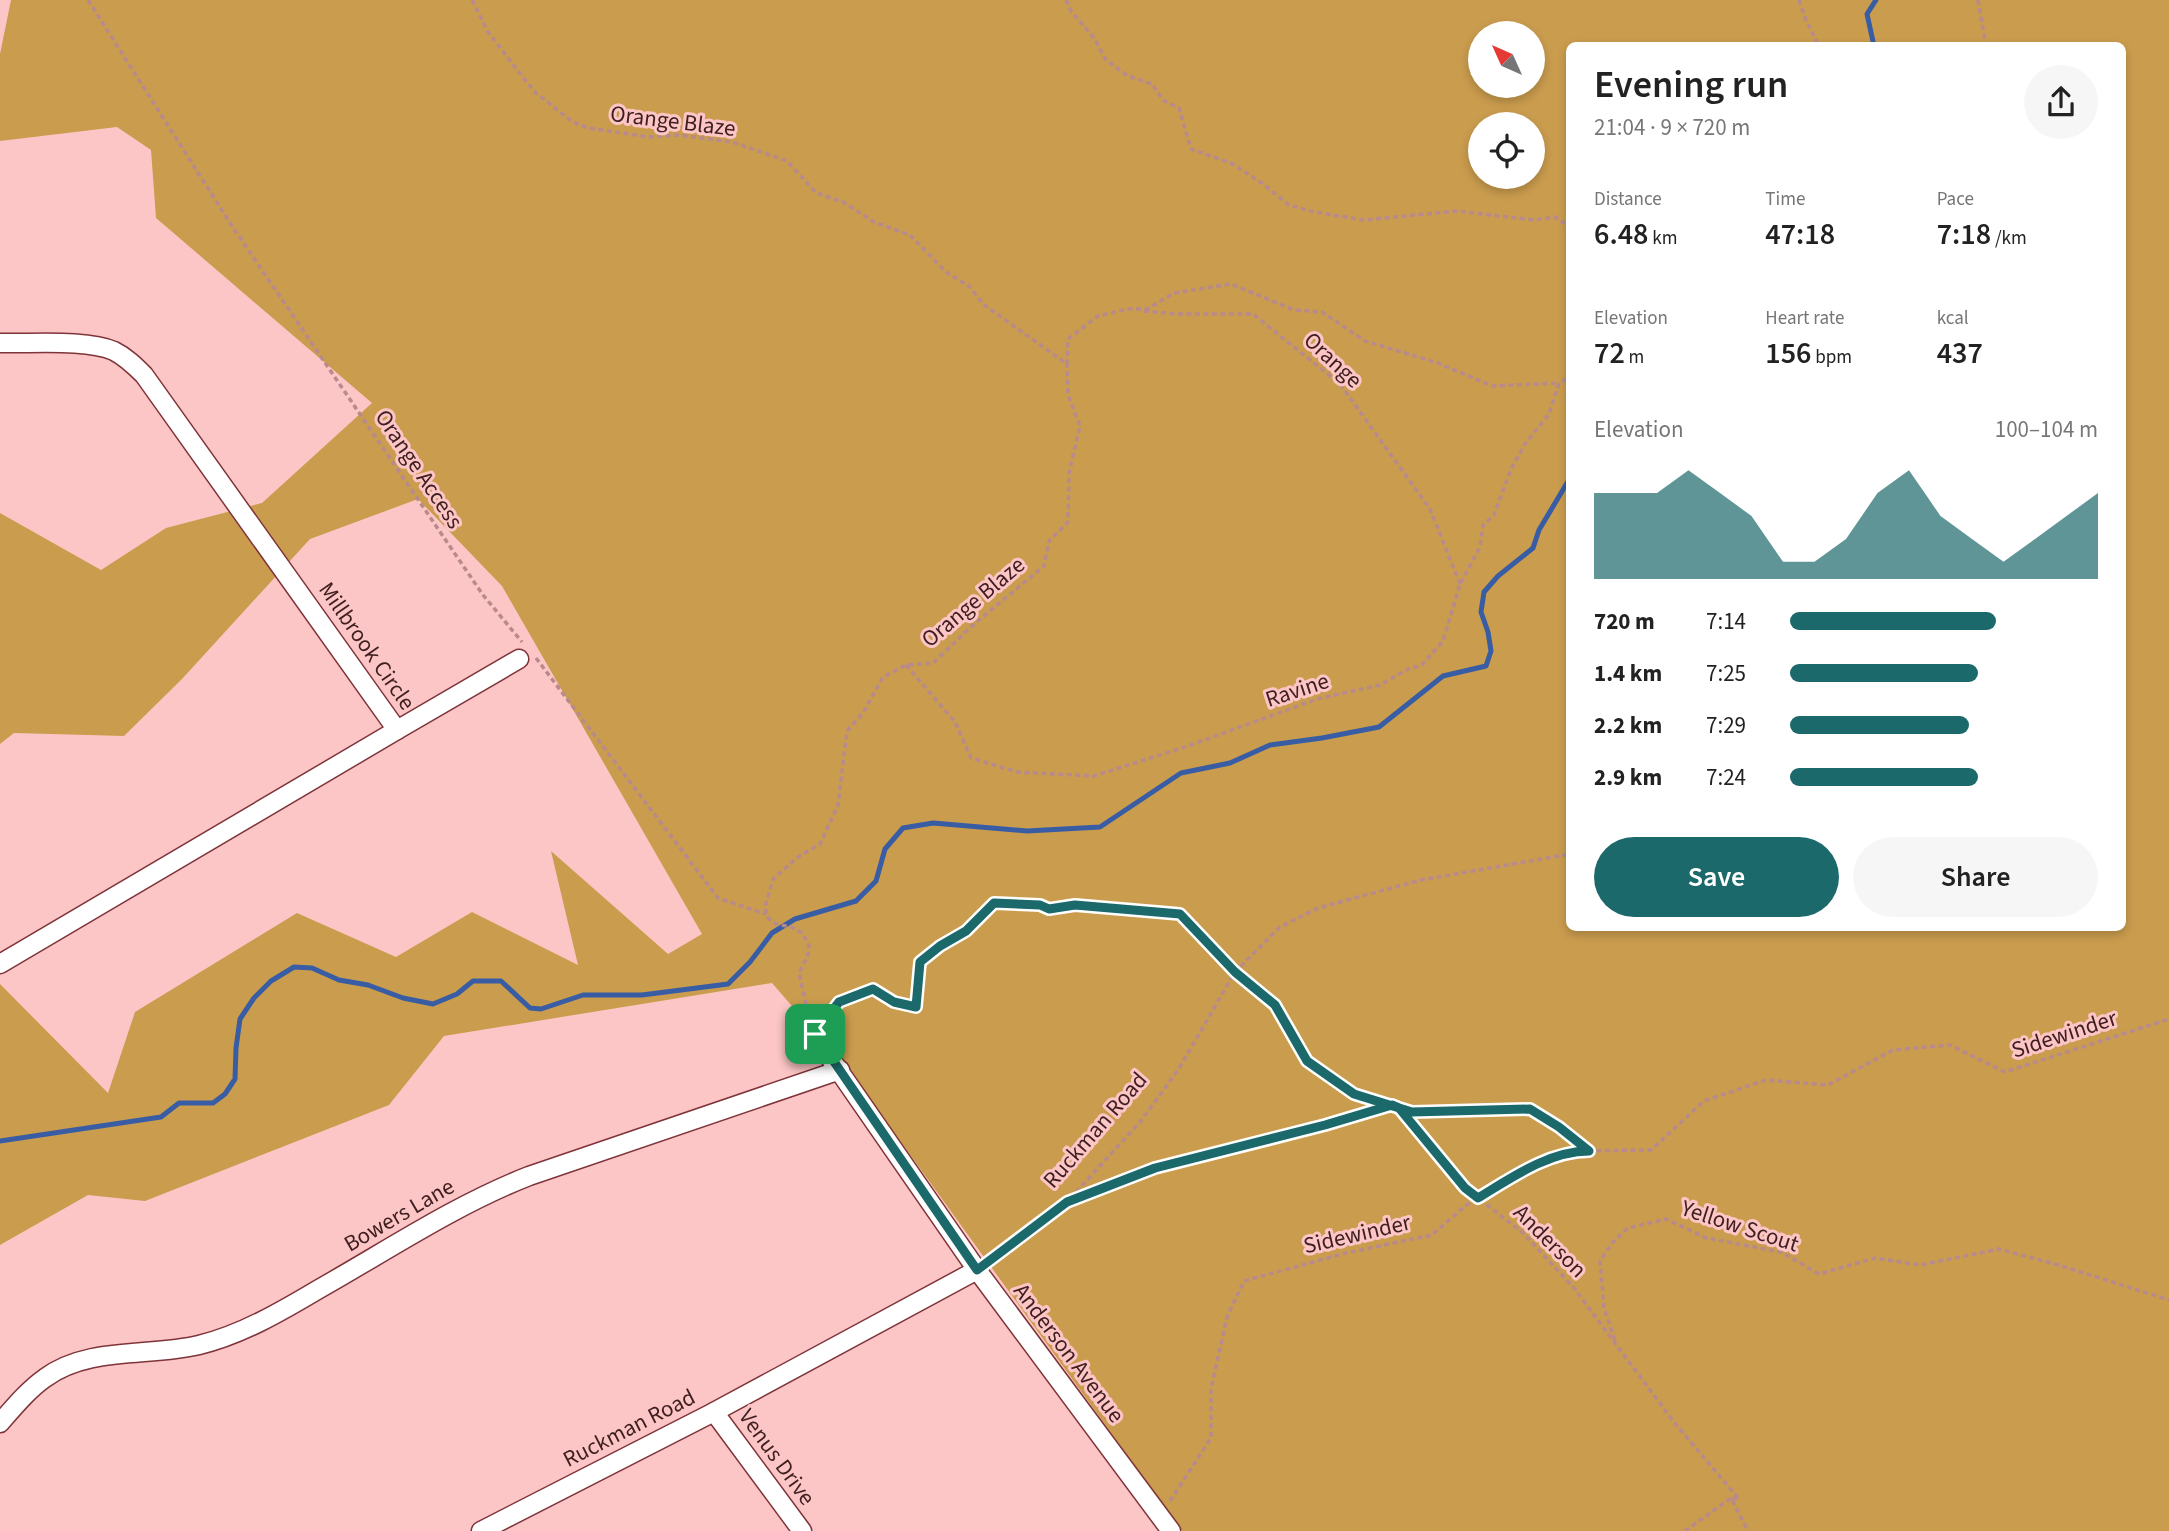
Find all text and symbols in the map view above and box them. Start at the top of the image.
north arrow [1468,21,1545,98]
map controls [1468,21,1545,189]
text: Evening run [1594,58,1788,112]
button: share [2024,65,2098,139]
street label: Orange Blaze [608,97,738,145]
text: 21:04 · 9 × 720 m [1594,111,1750,144]
button: locate [1468,112,1545,189]
text: Distance [1594,186,1662,213]
text: Time [1765,186,1805,213]
text: Pace [1937,186,1974,213]
text: 6.48 [1594,213,1648,256]
text: 47:18 [1765,213,1835,256]
text: 7:18 [1937,213,1991,256]
text: km [1648,225,1677,252]
text: /km [1991,225,2027,252]
text: Elevation [1594,305,1668,332]
text: Heart rate [1765,305,1844,332]
text: kcal [1937,305,1969,332]
street label: Orange [1296,324,1370,396]
text: 72 [1594,332,1625,375]
text: 156 [1765,332,1812,375]
text: 437 [1937,332,1983,375]
text: m [1625,344,1644,371]
text: bpm [1812,344,1852,371]
street label: Orange Access [367,403,471,535]
text: Elevation [1594,413,1684,446]
text: 100–104 m [1995,413,2098,446]
street label: Orange Blaze [914,549,1032,655]
street label: Millbrook Circle [311,575,423,717]
text: 720 m [1594,605,1655,638]
text: 7:14 [1706,605,1746,638]
text: 1.4 km [1594,657,1662,690]
text: 7:25 [1706,657,1746,690]
street label: Ravine [1261,664,1333,716]
text: 2.2 km [1594,709,1662,742]
text: 7:29 [1706,709,1746,742]
text: 2.9 km [1594,761,1662,794]
text: 7:24 [1706,761,1746,794]
button: Save [1594,837,1839,917]
button: Share [1853,837,2098,917]
street label: Sidewinder [2007,1001,2122,1067]
pin [785,1004,845,1064]
icon: arrive [796,1015,834,1053]
street label: Ruckman Road [1035,1065,1155,1195]
street label: Bowers Lane [338,1170,460,1260]
street label: Yellow Scout [1676,1191,1803,1261]
street label: Anderson [1506,1197,1594,1285]
street label: Sidewinder [1300,1205,1415,1262]
street label: Anderson Avenue [1005,1276,1133,1430]
street label: Ruckman Road [557,1380,701,1476]
street label: Venus Drive [731,1402,823,1512]

